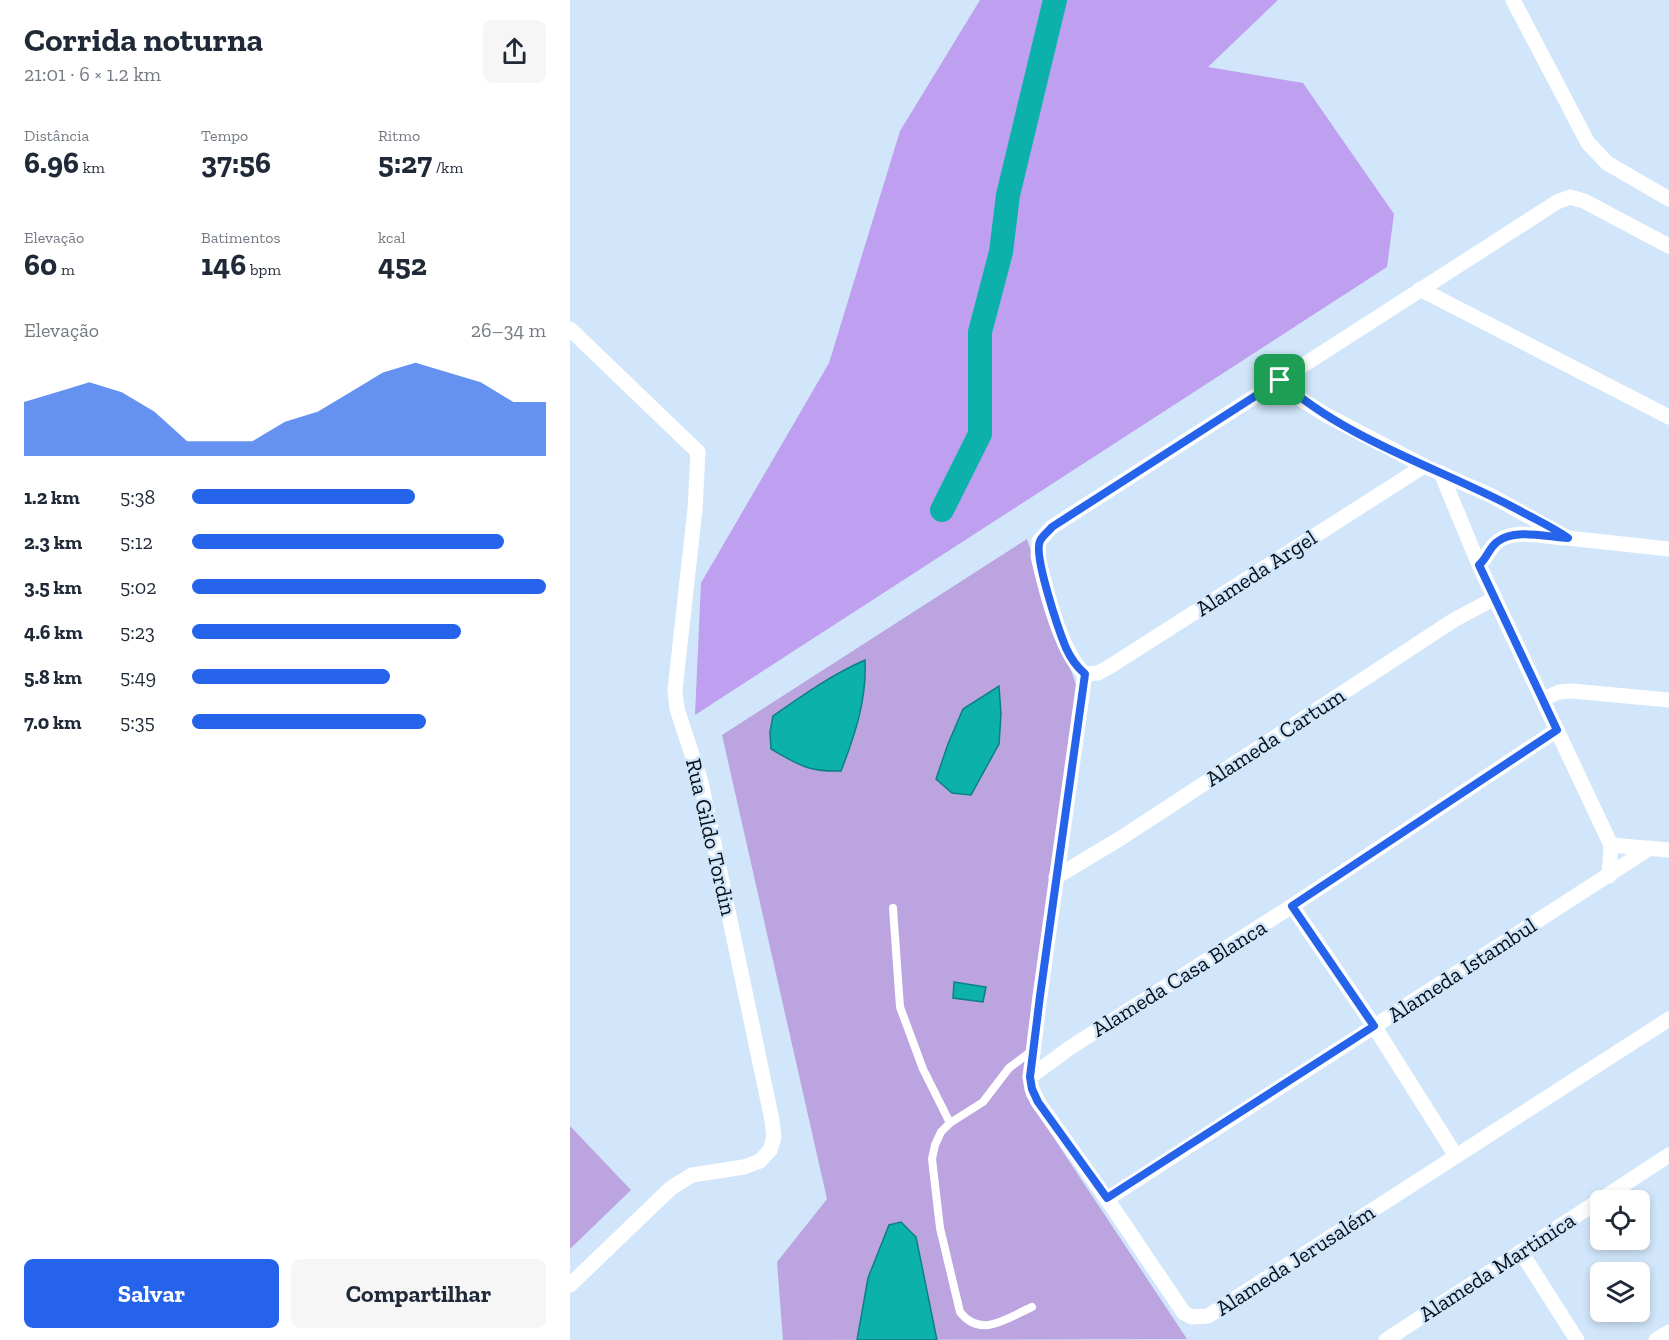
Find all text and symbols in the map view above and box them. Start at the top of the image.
text: Corrida noturna [24,20,263,59]
button: share [483,20,546,83]
text: 21:01 · 6 × 1.2 km [24,62,161,86]
text: Distância [24,126,89,145]
text: Tempo [201,126,248,145]
text: Ritmo [378,126,420,145]
text: 6.96 [24,145,79,181]
text: 37:56 [201,145,271,181]
text: 5:27 [378,145,432,181]
text: km [79,158,105,177]
text: /km [432,158,463,177]
text: Elevação [24,228,84,247]
text: Batimentos [201,228,280,247]
text: kcal [378,228,405,247]
text: 60 [24,247,57,283]
text: 146 [201,247,246,283]
text: 452 [378,247,427,283]
text: m [57,260,75,279]
text: bpm [246,260,281,279]
text: Elevação [24,318,99,342]
text: 26–34 m [471,318,546,342]
pin [1254,354,1305,405]
icon: arrive [1263,363,1296,396]
text: 1.2 km [24,485,80,509]
text: 5:38 [120,485,155,509]
street label: Alameda Argel [1190,524,1322,622]
text: 2.3 km [24,530,82,554]
text: 5:12 [120,530,153,554]
text: 3.5 km [24,575,82,599]
text: 5:02 [120,575,157,599]
text: 4.6 km [24,620,83,644]
text: 5:23 [120,620,155,644]
text: 5.8 km [24,665,82,689]
text: 5:49 [120,665,156,689]
street label: Alameda Cartum [1200,682,1350,792]
text: 7.0 km [24,710,82,734]
text: 5:35 [120,710,155,734]
street label: Rua Gildo Tordin [680,756,742,919]
street label: Alameda Istambul [1383,912,1542,1028]
street label: Alameda Casa Blanca [1087,913,1272,1043]
map controls [1590,1190,1650,1322]
button: locate [1590,1190,1650,1250]
street label: Alameda Jerusalém [1210,1199,1380,1321]
street label: Alameda Martinica [1414,1206,1580,1328]
button: Salvar [24,1259,279,1328]
button: Compartilhar [291,1259,546,1328]
button: layers [1590,1262,1650,1322]

